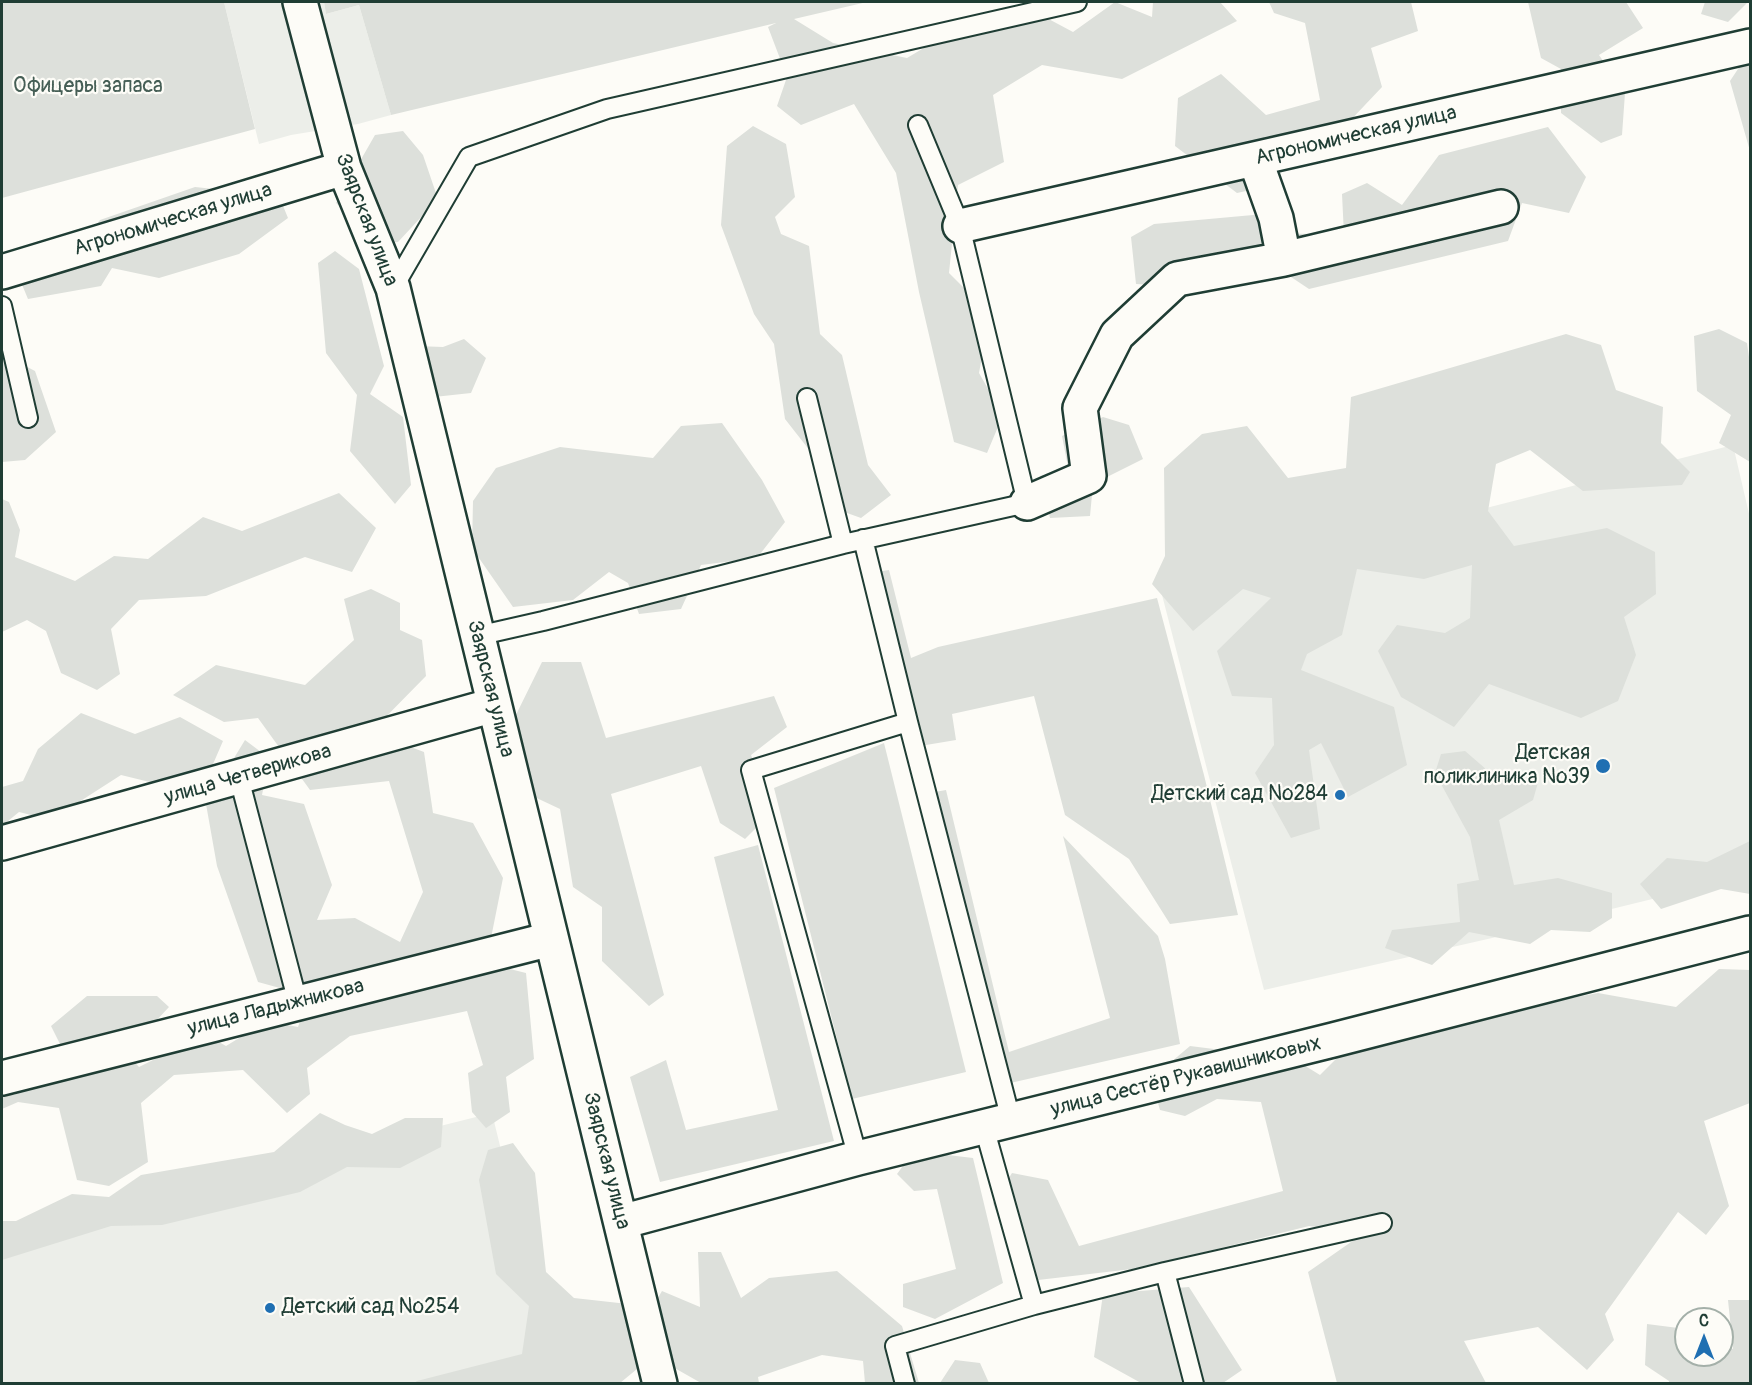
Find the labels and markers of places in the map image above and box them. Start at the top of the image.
place label: Детская поликлиника №39 [1423,741,1590,791]
marker: Детская поликлиника №39 [1594,757,1612,775]
place label: Детский сад №284 [1151,782,1328,808]
marker: Детский сад №284 [1333,788,1347,802]
place label: Детский сад №254 [282,1295,459,1321]
marker: Детский сад №254 [263,1301,277,1315]

